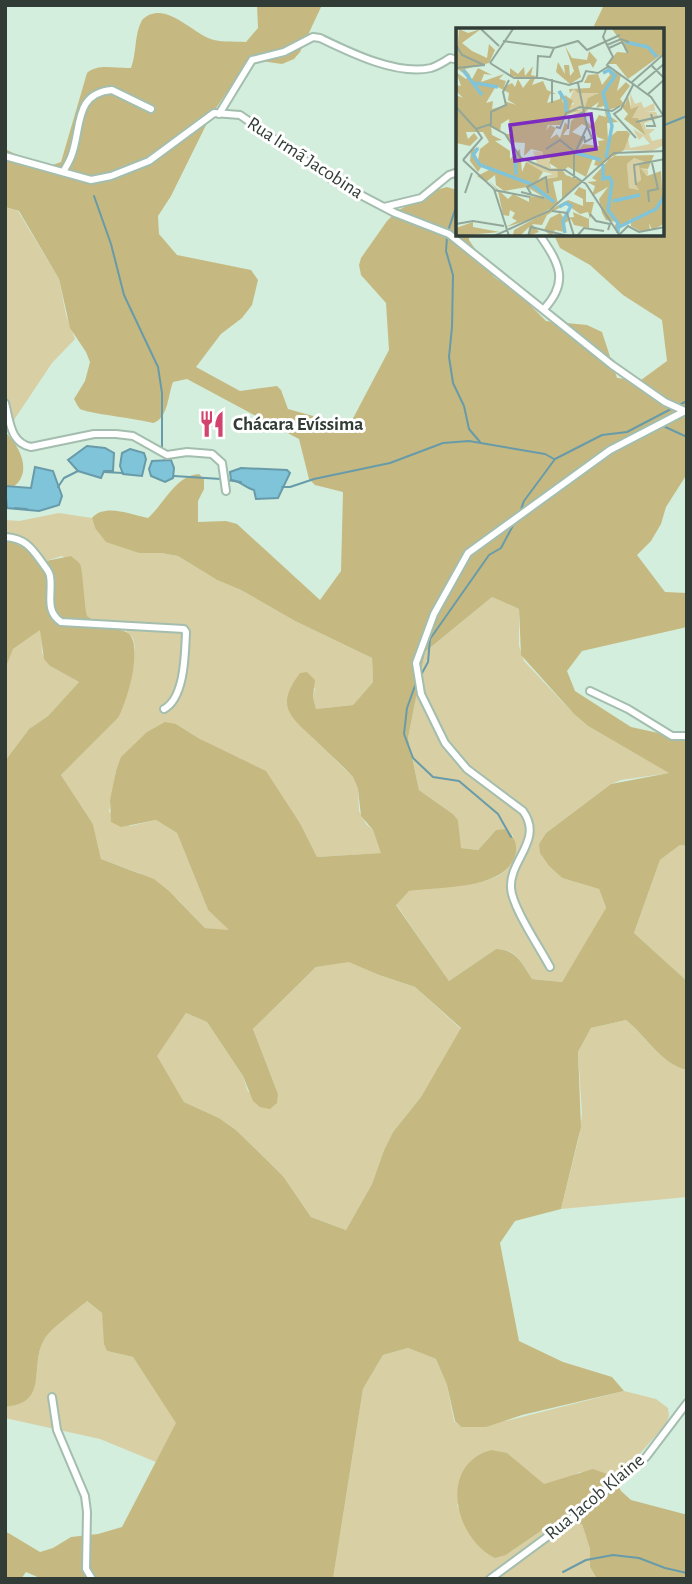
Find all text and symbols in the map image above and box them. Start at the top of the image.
inset map [456,28,664,236]
street label: Rua Irmã Jacobina [244,114,366,203]
restaurant icon: Chácara Evíssima [197,409,227,439]
place label: Chácara Evíssima [233,415,363,434]
street label: Rua Jacob Klaine [542,1450,648,1544]

